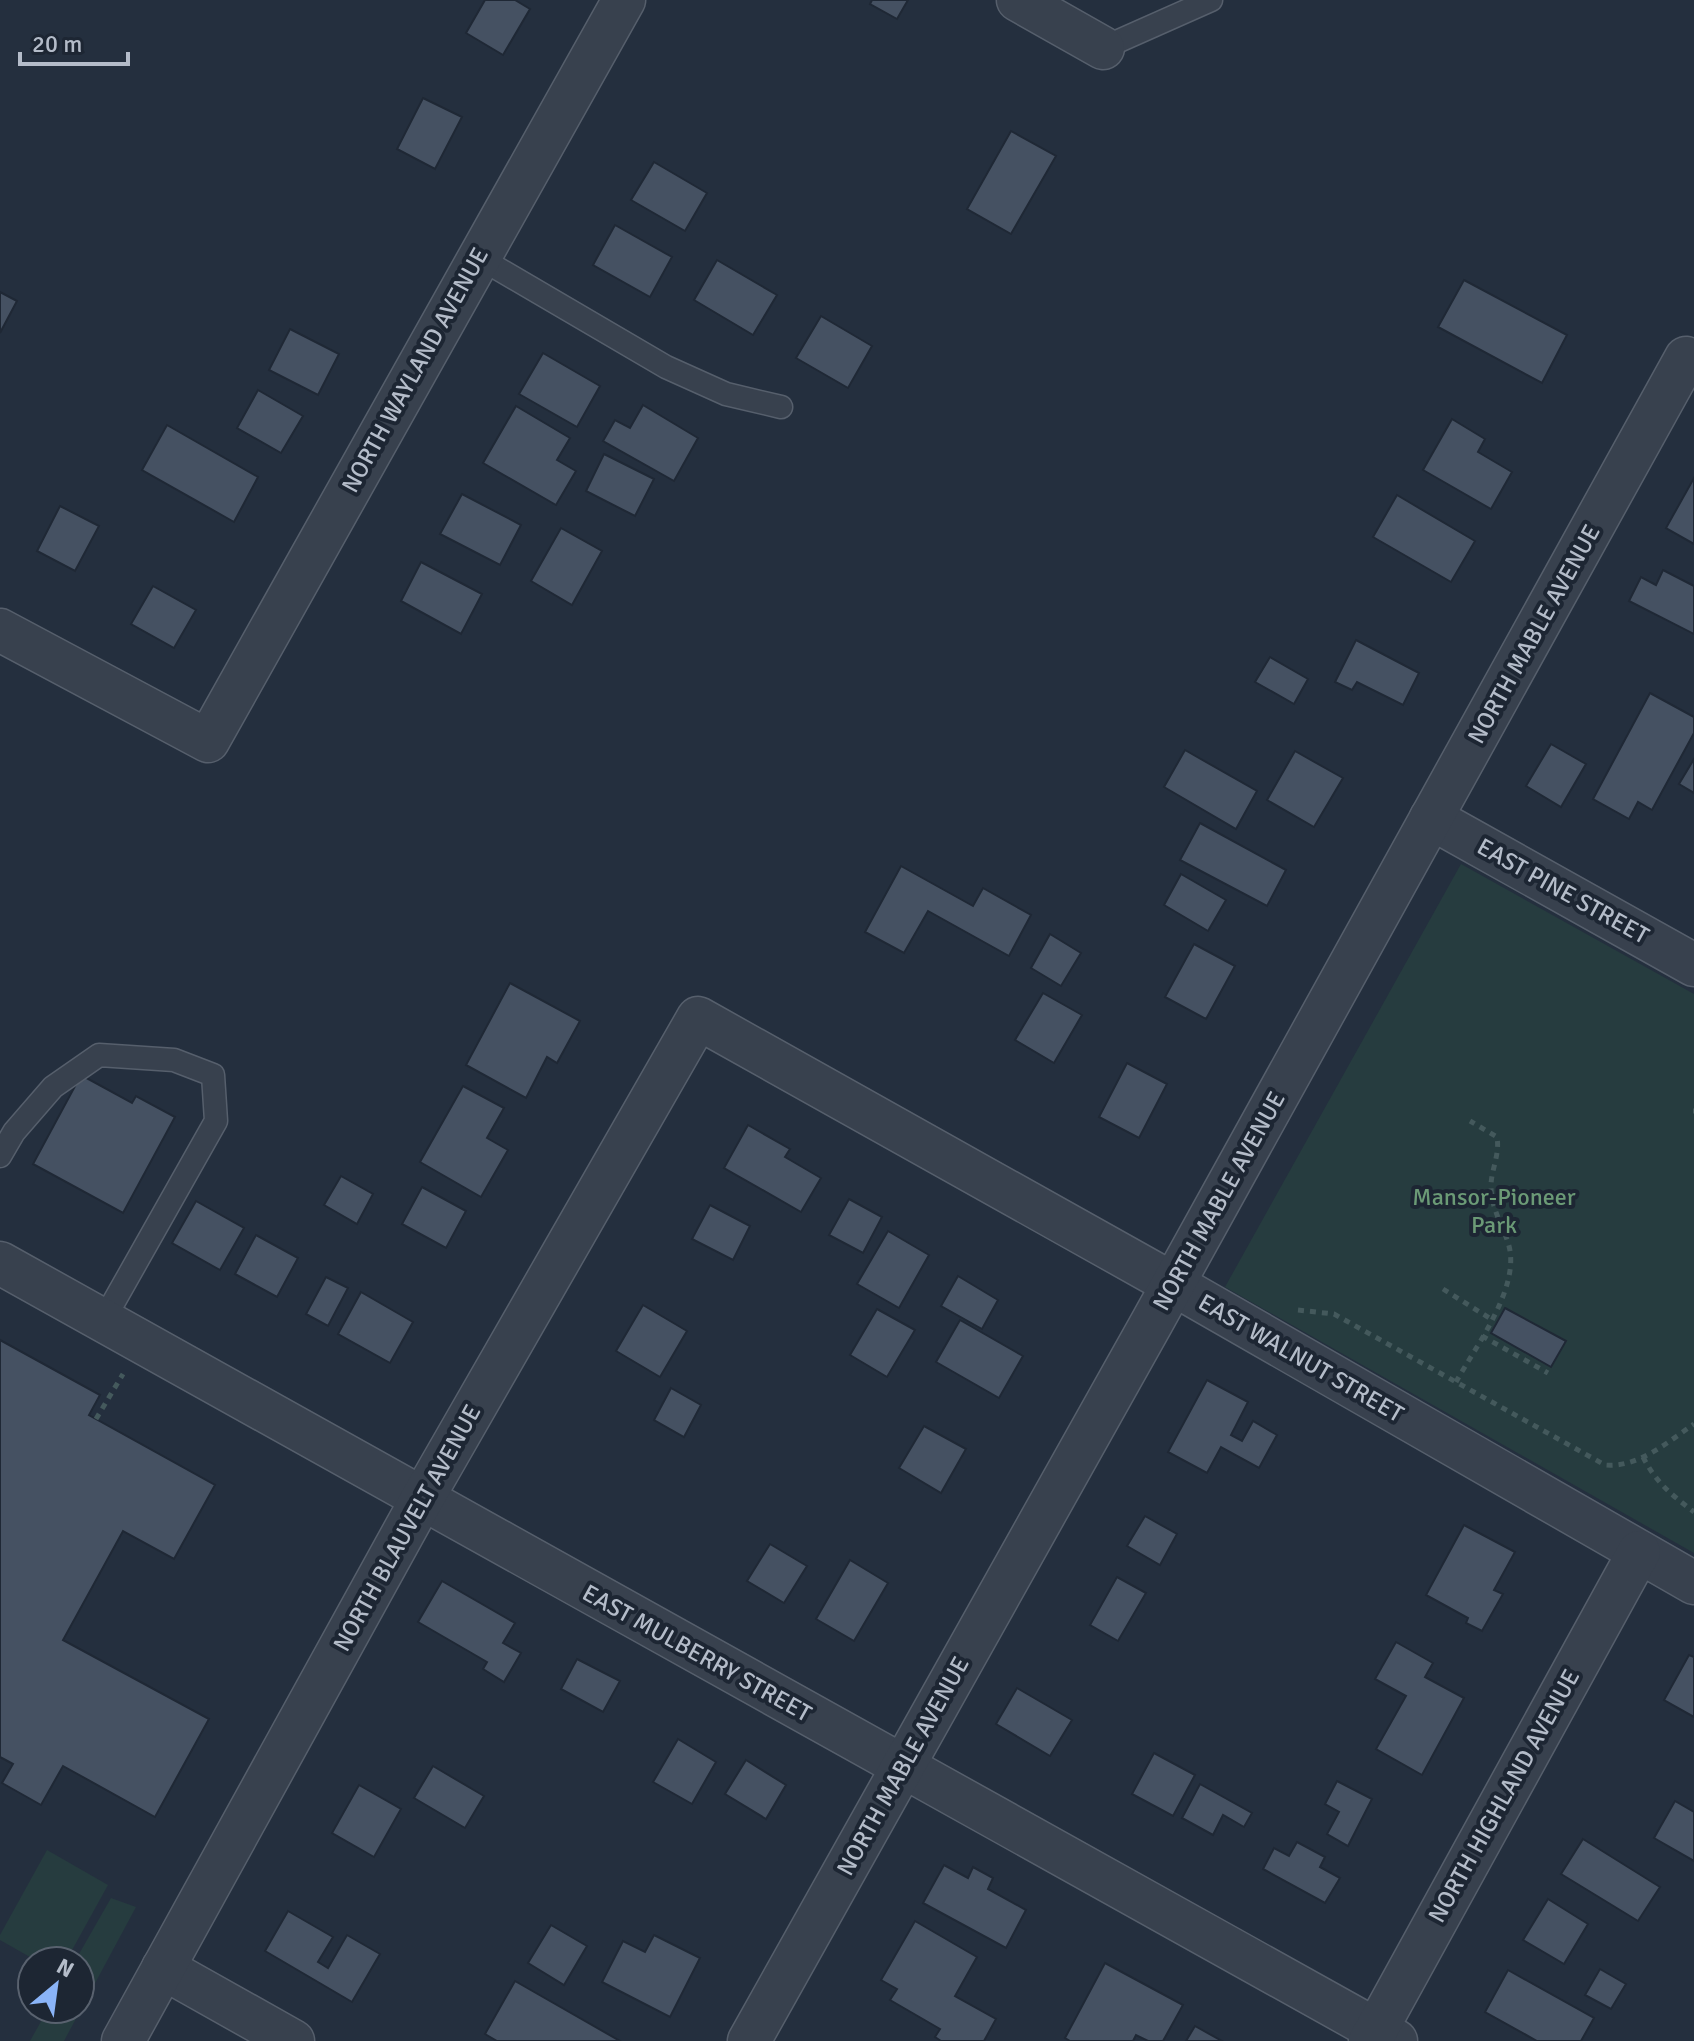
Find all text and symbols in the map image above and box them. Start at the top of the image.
scale bar [20,16,128,66]
text: 20 m [32,29,82,59]
street label: NORTH WAYLAND AVENUE [335,242,495,498]
street label: NORTH MABLE AVENUE [1461,519,1607,749]
street label: EAST PINE STREET [1472,831,1654,951]
street label: NORTH MABLE AVENUE [1146,1086,1292,1316]
park label: Mansor-Pioneer Park [1412,1182,1576,1240]
street label: EAST WALNUT STREET [1193,1287,1409,1429]
street label: NORTH BLAUVELT AVENUE [327,1399,487,1657]
street label: EAST MULBERRY STREET [577,1578,817,1729]
street label: NORTH MABLE AVENUE [830,1651,976,1881]
street label: NORTH HIGHLAND AVENUE [1422,1664,1586,1928]
north arrow [16,1945,96,2025]
text: N [52,1952,79,1983]

